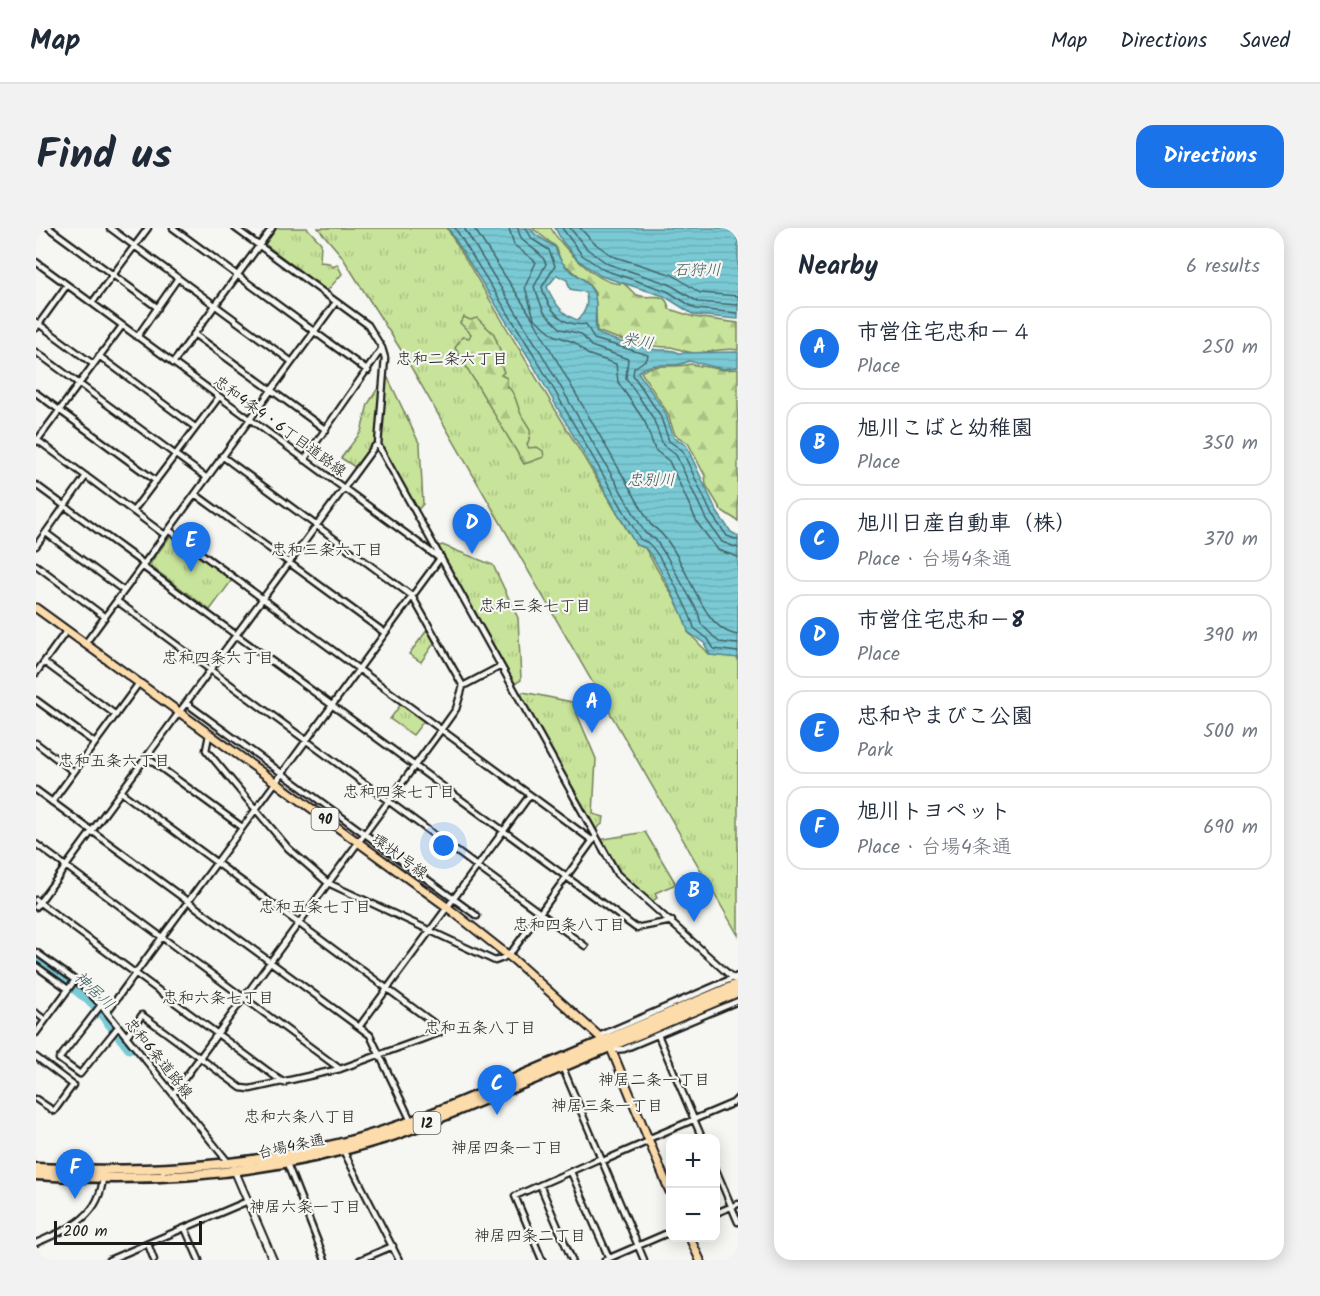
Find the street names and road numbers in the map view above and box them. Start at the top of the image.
street label: 忠和4条4・6丁目道路線 [208,370,351,484]
road number: 90 [312,808,338,830]
street label: 環状1号線 [366,828,433,886]
street label: 忠和6条道路線 [118,1013,198,1104]
road number: 12 [414,1112,440,1134]
street label: 台場4条通 [255,1128,327,1166]

